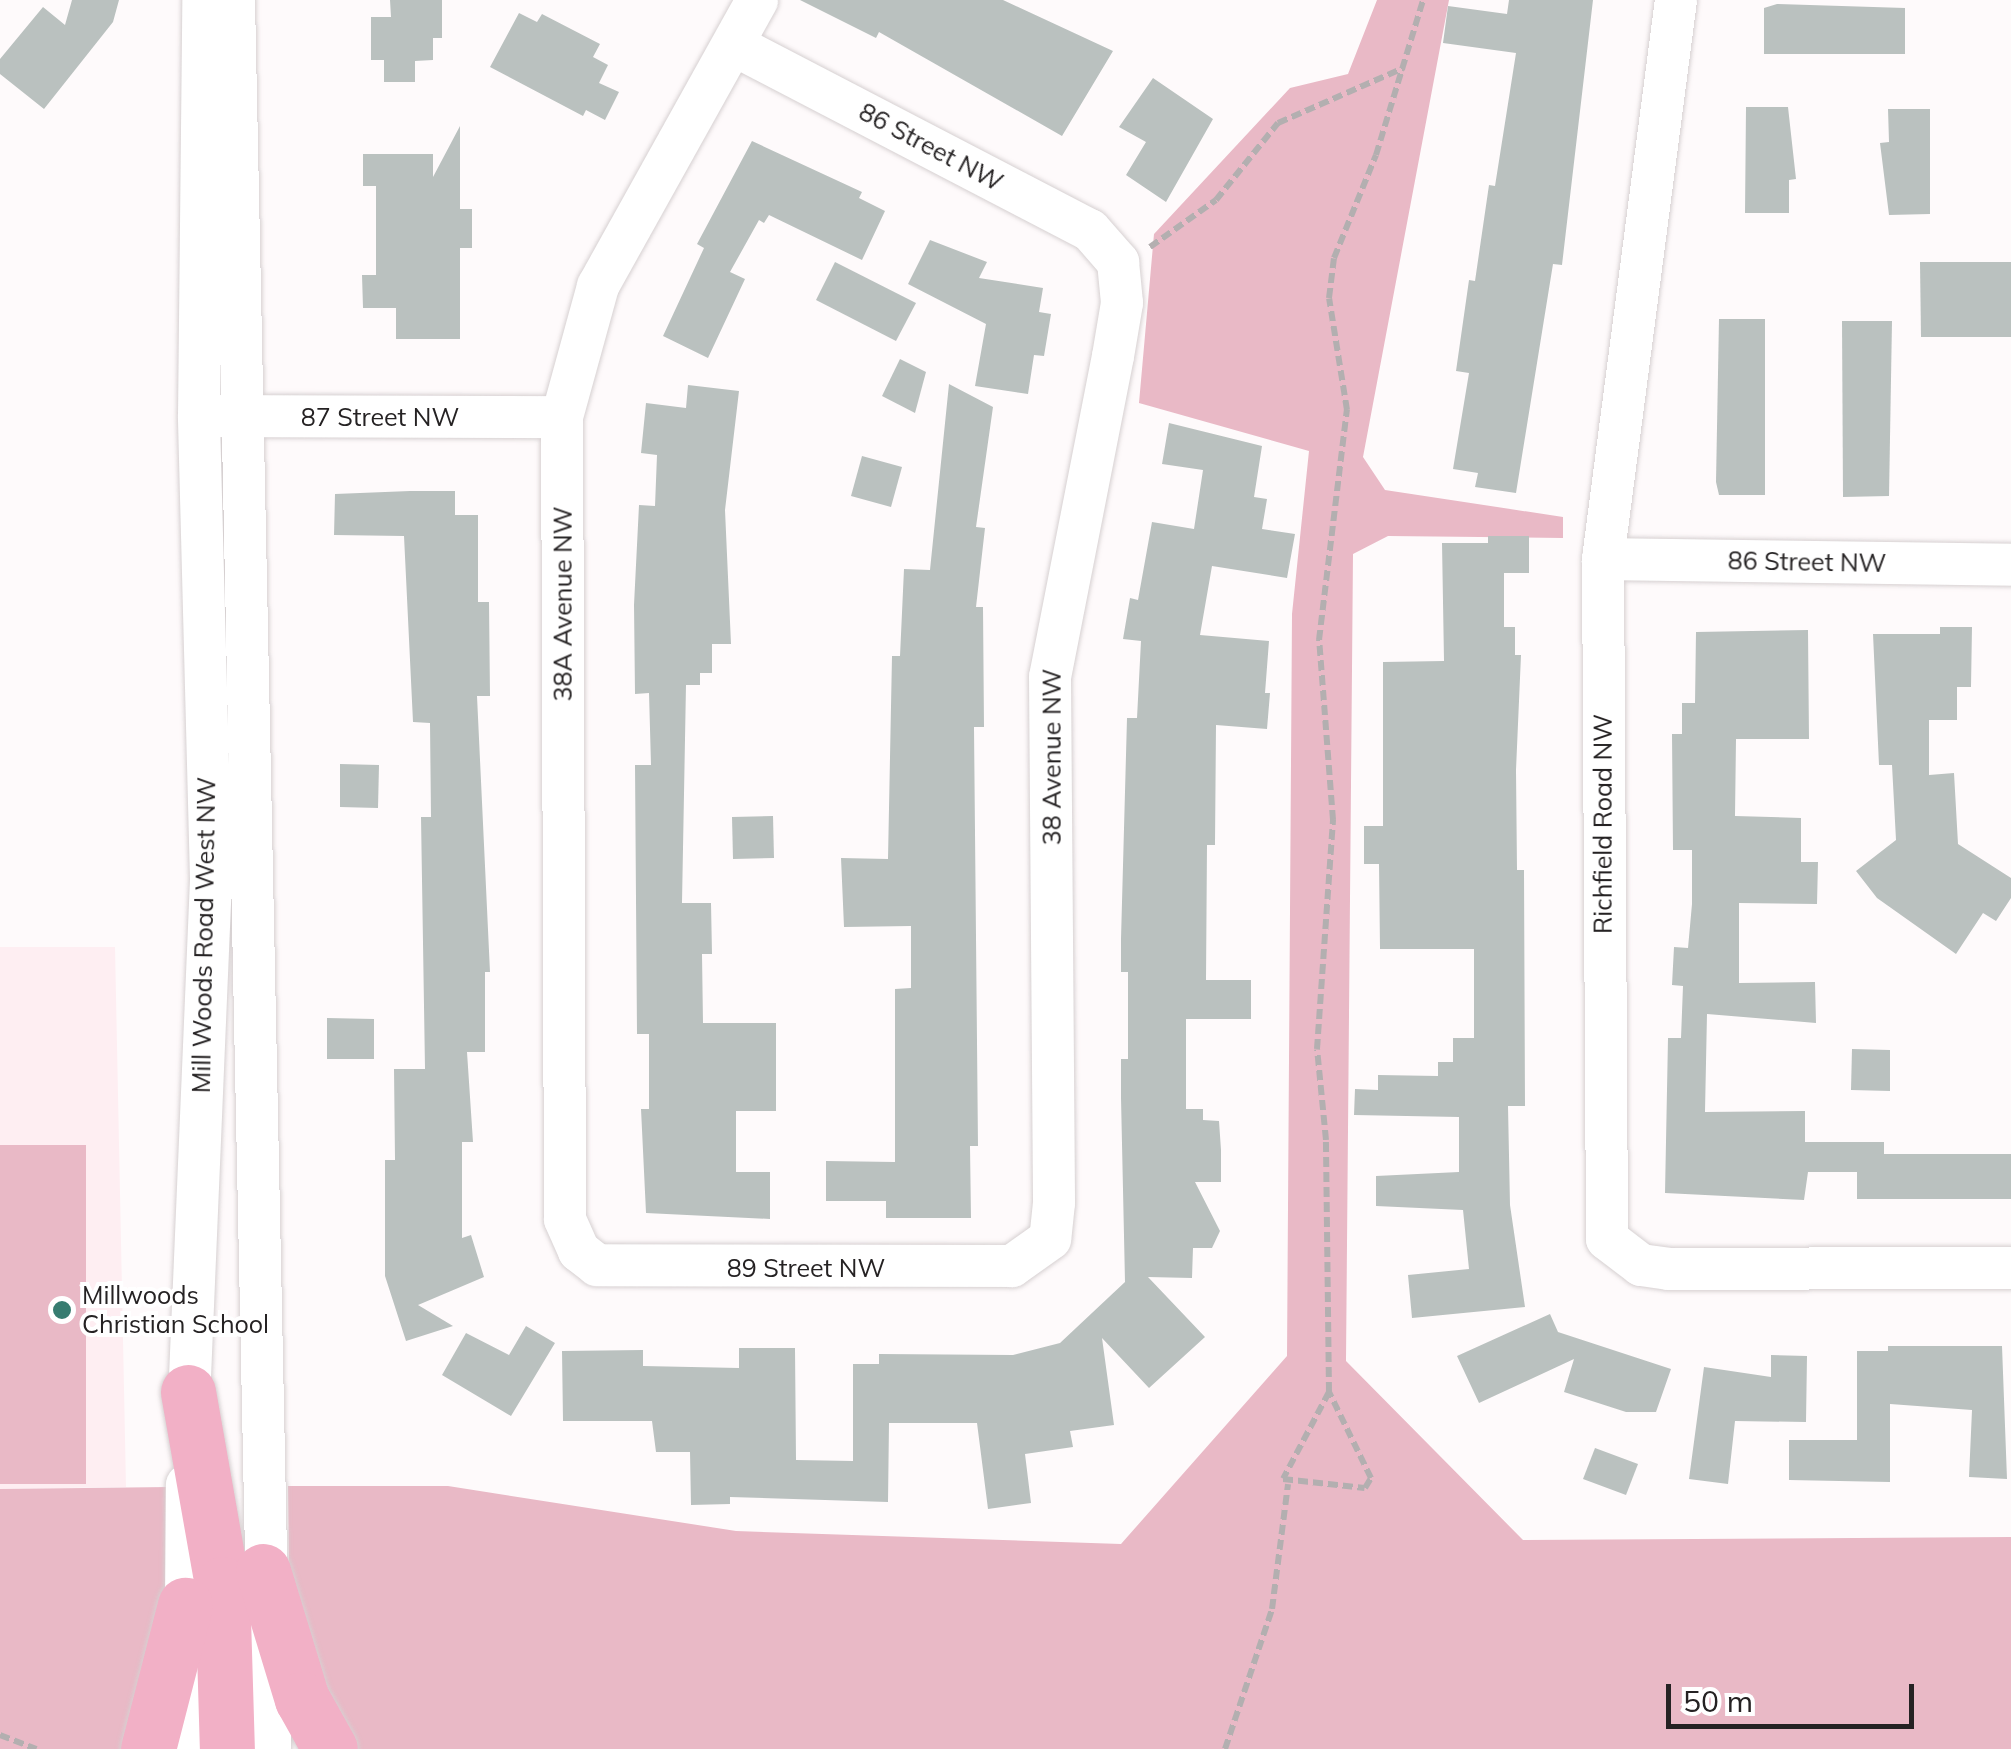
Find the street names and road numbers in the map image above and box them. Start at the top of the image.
street label: 86 Street NW [854,97,1008,197]
street label: 87 Street NW [301,402,459,432]
street label: 38A Avenue NW [548,507,578,701]
street label: 86 Street NW [1727,546,1887,578]
street label: 38 Avenue NW [1037,669,1067,845]
street label: Richfield Road NW [1588,714,1618,934]
street label: Mill Woods Road West NW [186,777,222,1093]
street label: 89 Street NW [727,1253,885,1283]

